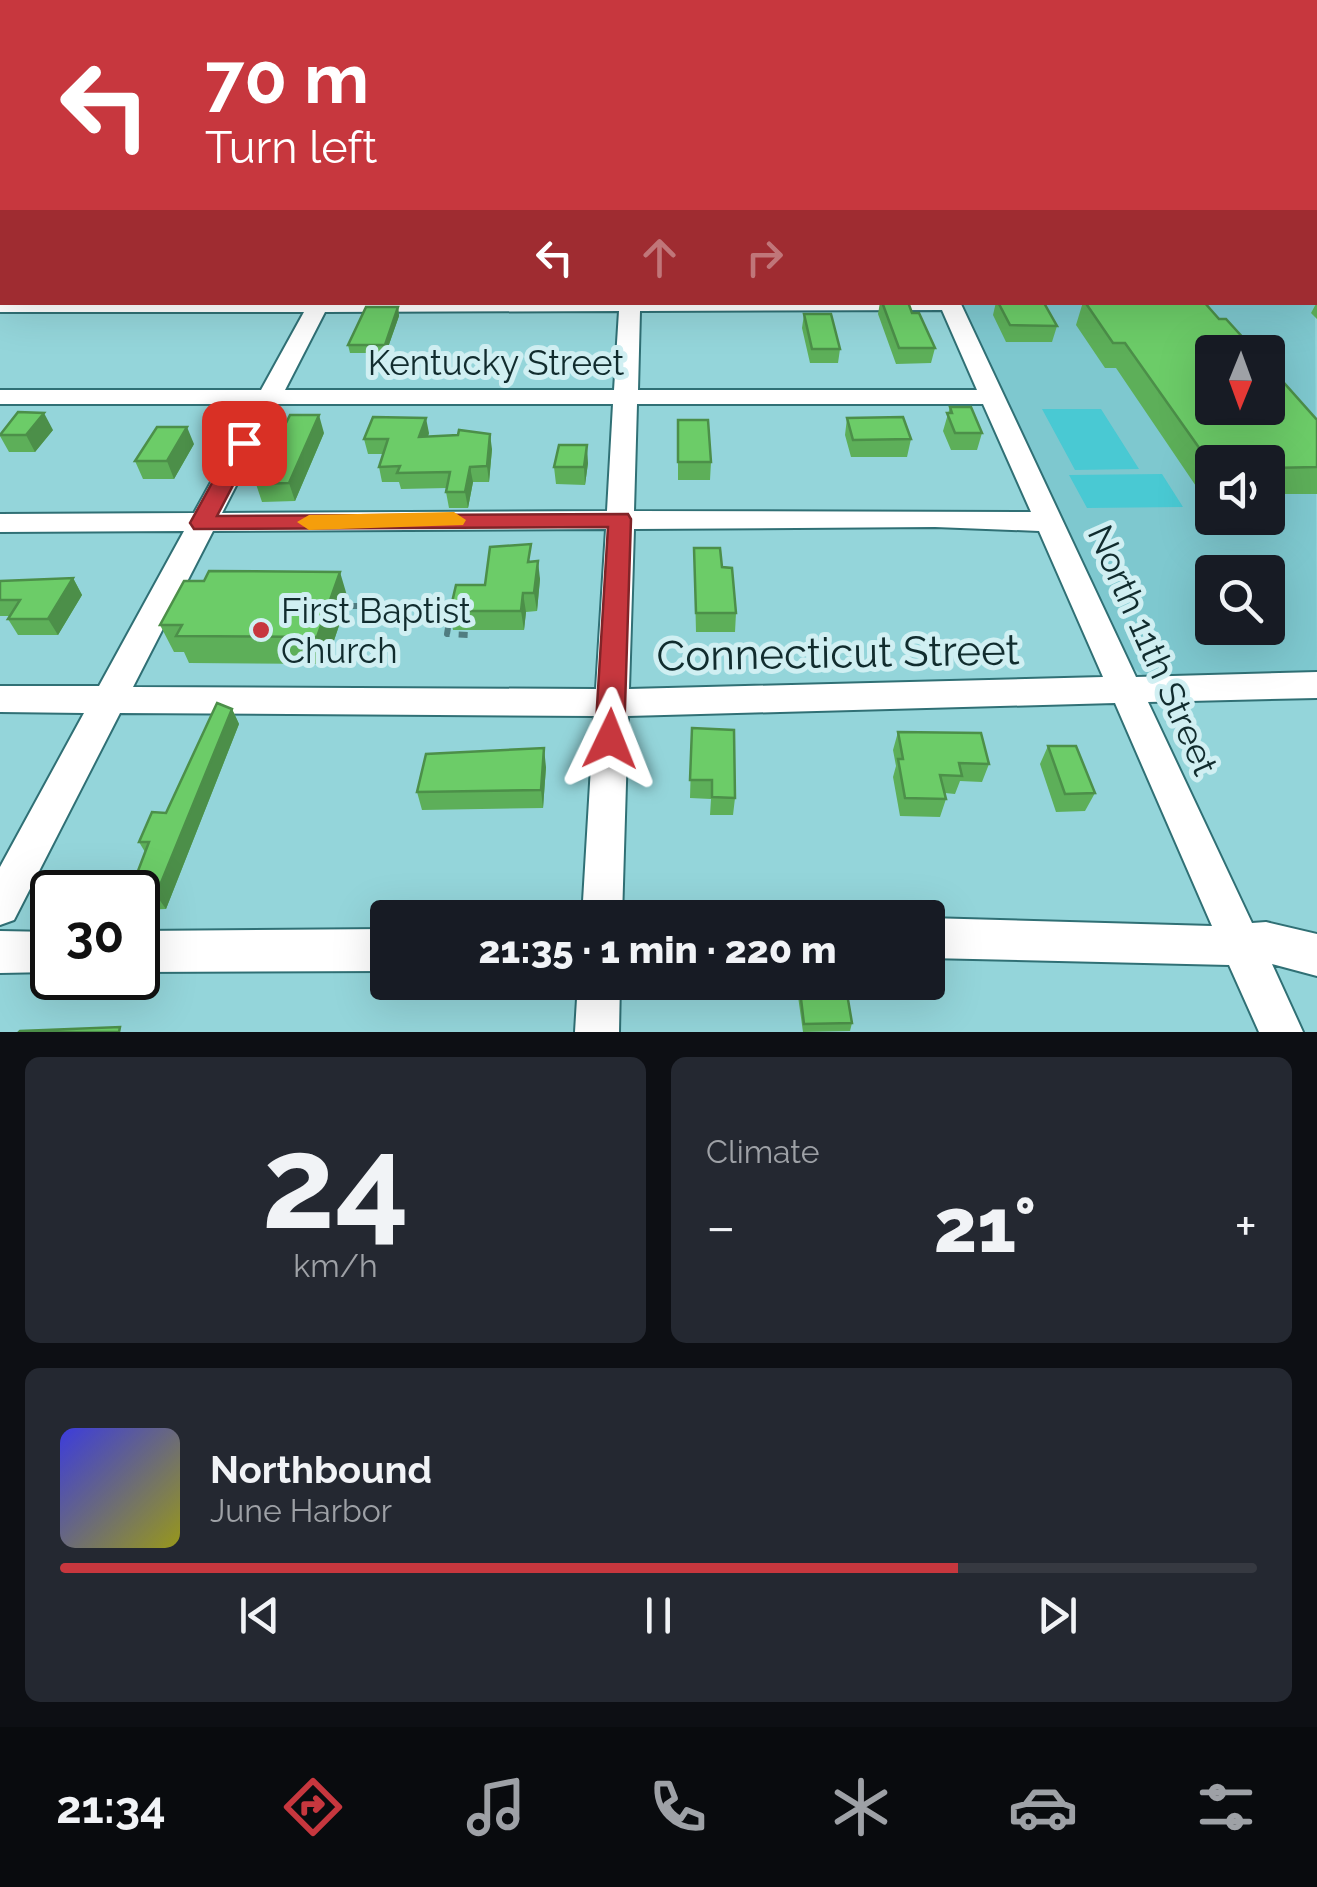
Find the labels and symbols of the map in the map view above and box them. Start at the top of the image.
north arrow [1195,335,1285,425]
street label: Kentucky Street [368,342,625,383]
pin [202,401,287,486]
street label: North 11th Street [1080,519,1227,781]
place label: First Baptist Church [281,590,471,671]
marker: First Baptist Church [250,619,272,641]
street label: Connecticut Street [656,625,1020,681]
position arrow [558,687,662,791]
speed limit sign: 30 [30,870,160,1000]

